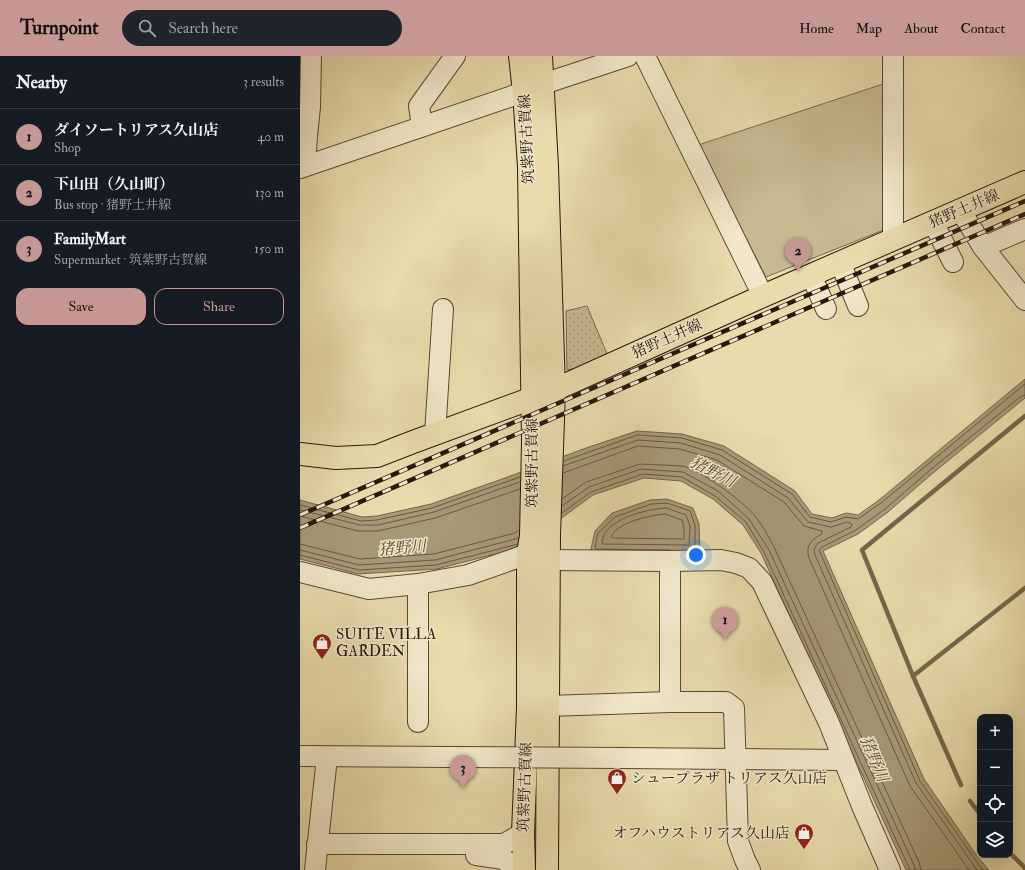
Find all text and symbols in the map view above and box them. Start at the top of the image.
search box [122,10,402,46]
text: Turnpoint [20,16,98,40]
icon: search [136,17,158,39]
text: Search here [168,19,238,38]
text: Home [799,20,834,37]
text: Map [856,20,882,37]
text: About [904,20,938,37]
text: Contact [960,20,1005,37]
text: Nearby [16,72,67,93]
text: 3 results [243,74,284,90]
street label: 筑紫野古賀線 [515,94,539,184]
text: ダイソートリアス久山店 [54,121,218,140]
text: 1 [27,129,31,145]
text: 40 m [258,129,284,145]
text: Shop [54,140,81,156]
text: 下山田（久山町） [54,175,174,194]
text: 2 [26,185,32,201]
text: 130 m [255,185,284,201]
street label: 猪野土井線 [926,186,1002,232]
text: Bus stop · 猪野土井線 [54,197,171,213]
text: FamilyMart [54,230,126,249]
pin: 2 [785,238,811,271]
text: 3 [27,241,32,257]
text: 150 m [254,241,284,257]
text: Supermarket · 筑紫野古賀線 [54,252,207,268]
button: Save [16,288,146,325]
button: Share [154,288,284,325]
street label: 猪野土井線 [629,315,705,363]
street label: 筑紫野古賀線 [523,418,542,508]
water label: 猪野川 [687,452,741,493]
water label: 猪野川 [377,536,429,560]
your location [686,545,706,565]
pin: 1 [712,607,738,640]
place label: SUITE VILLA GARDEN [336,625,437,661]
shop icon: SUITE VILLA GARDEN [311,632,333,660]
map controls [977,714,1013,858]
button: + [977,714,1013,750]
water label: 猪野川 [855,733,893,787]
street label: 筑紫野古賀線 [514,742,536,832]
button: − [977,750,1013,786]
pin: 3 [450,755,476,788]
shop icon: シュープラザ トリアス久山店 [606,767,628,795]
place label: シュープラザ トリアス久山店 [631,769,828,788]
button: locate [977,786,1013,822]
shop icon: オフハウストリアス久山店 [793,822,815,850]
button: layers [977,822,1013,858]
place label: オフハウストリアス久山店 [613,824,790,843]

